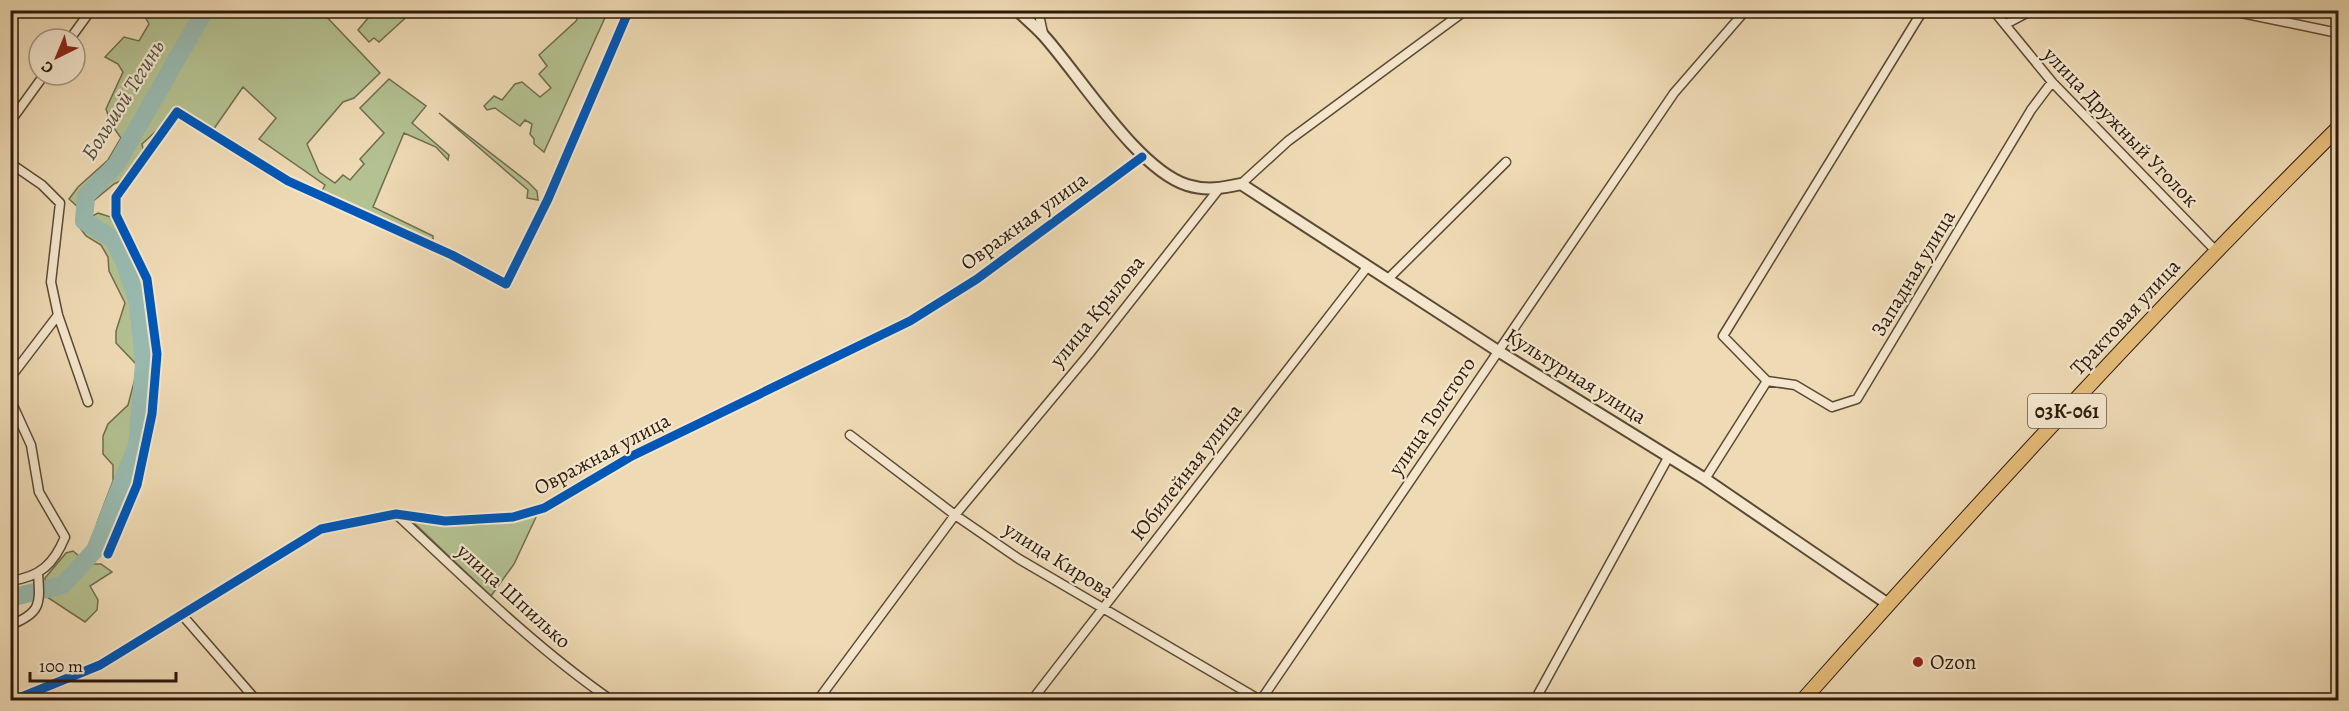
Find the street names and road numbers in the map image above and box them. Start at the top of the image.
street label: улица Дружный Уголок [2036,40,2205,213]
street label: Овражная улица [955,165,1094,277]
street label: Западная улица [1864,204,1962,341]
street label: улица Крылова [1043,249,1151,374]
street label: Трактовая улица [2064,252,2187,381]
street label: Культурная улица [1500,321,1652,431]
street label: улица Толстого [1381,351,1482,482]
road number: 03К-061 [2028,394,2106,428]
street label: Юбилейная улица [1124,398,1248,546]
street label: Овражная улица [529,406,675,502]
street label: улица Кирова [998,515,1120,605]
street label: улица Шпилько [450,536,577,655]

